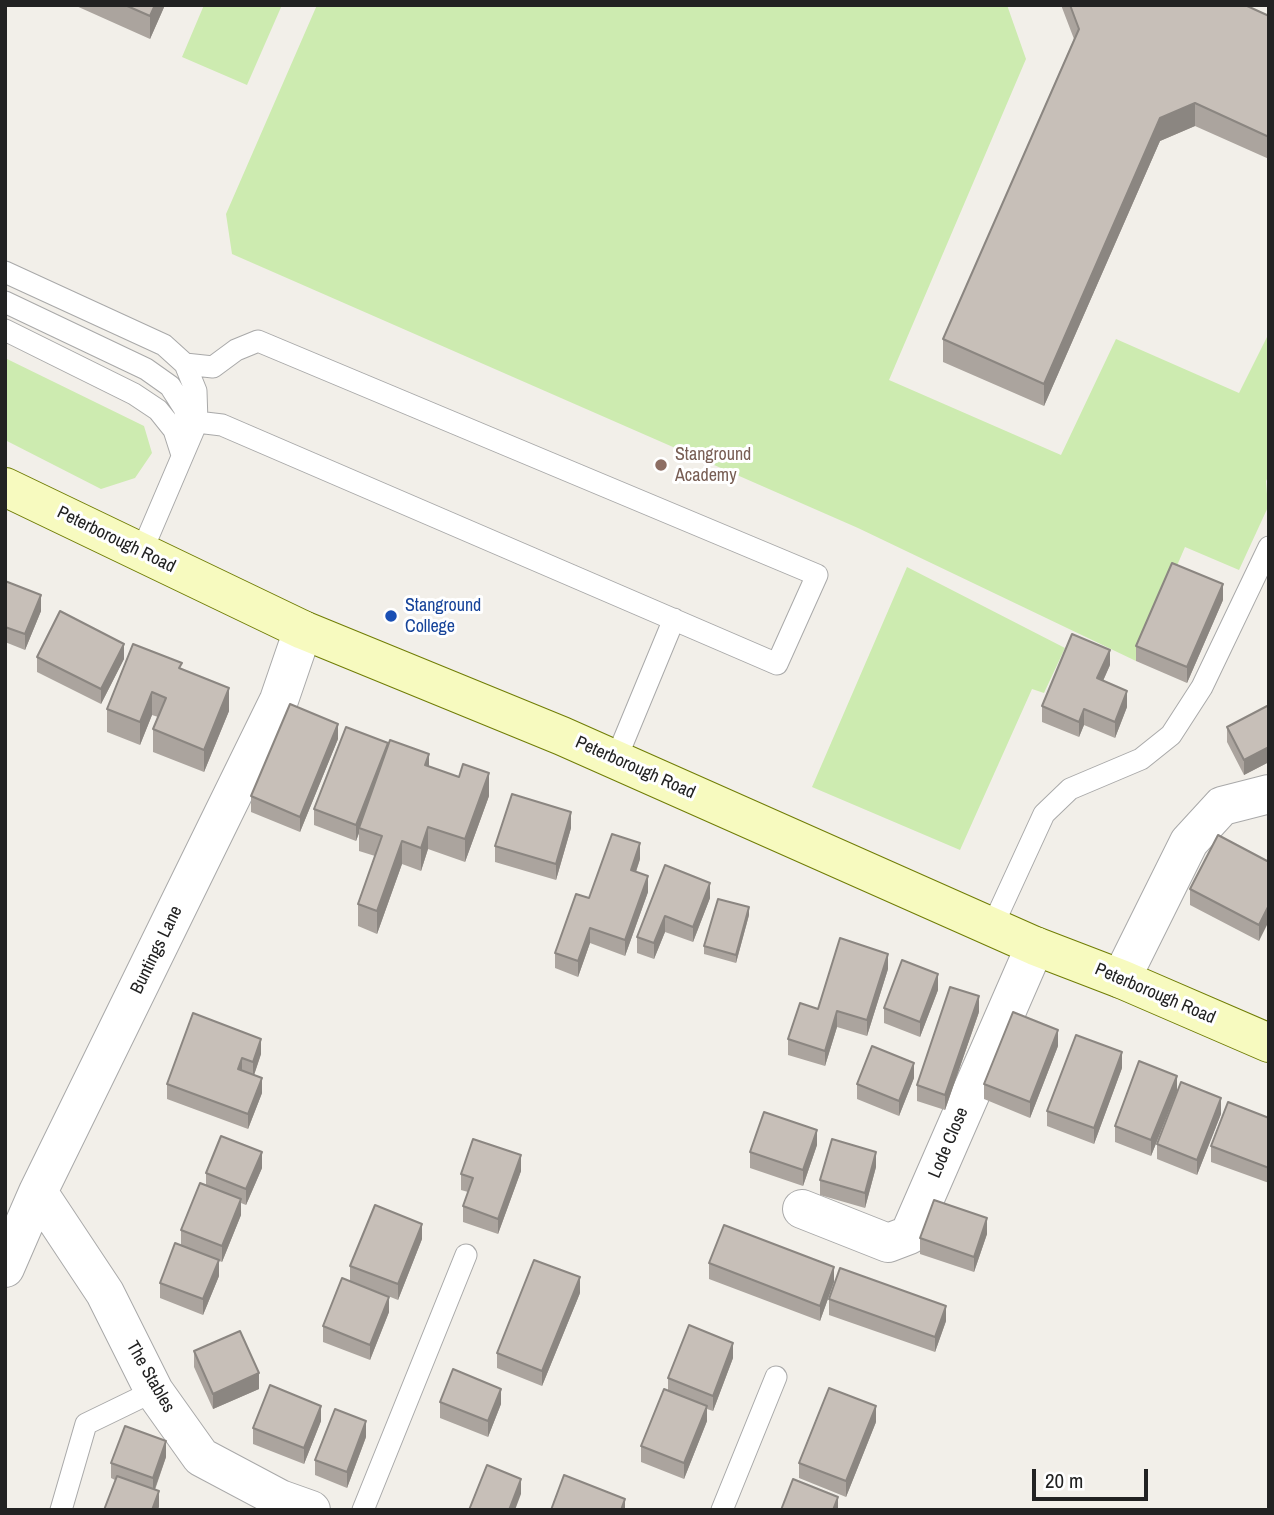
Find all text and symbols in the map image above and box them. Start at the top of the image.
place label: Stanground Academy [675,444,751,486]
marker: Stanground Academy [653,457,669,473]
street label: Peterborough Road [53,502,179,578]
place label: Stanground College [405,595,481,638]
marker: Stanground College [383,608,399,624]
street label: Peterborough Road [572,732,698,804]
street label: Buntings Lane [126,902,188,998]
street label: Peterborough Road [1091,959,1219,1029]
street label: Lode Close [924,1104,974,1182]
street label: The Stables [121,1337,179,1417]
scale bar [1036,1456,1152,1500]
text: 20 m [1045,1466,1083,1495]

